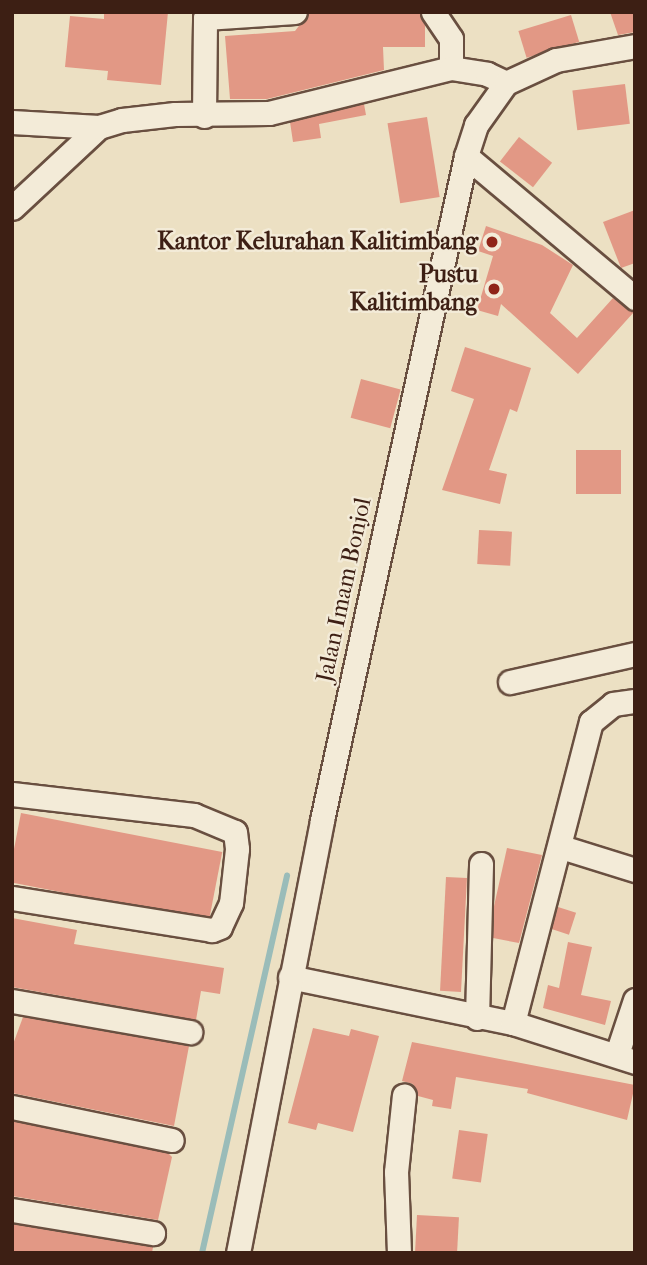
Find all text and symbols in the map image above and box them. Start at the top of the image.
place label: Kantor Kelurahan Kalitimbang [157,228,478,256]
marker: Kantor Kelurahan Kalitimbang [484,234,500,250]
place label: Pustu Kalitimbang [350,261,478,317]
marker: Pustu Kalitimbang [484,279,504,299]
street label: Jalan Imam Bonjol [310,495,378,685]

